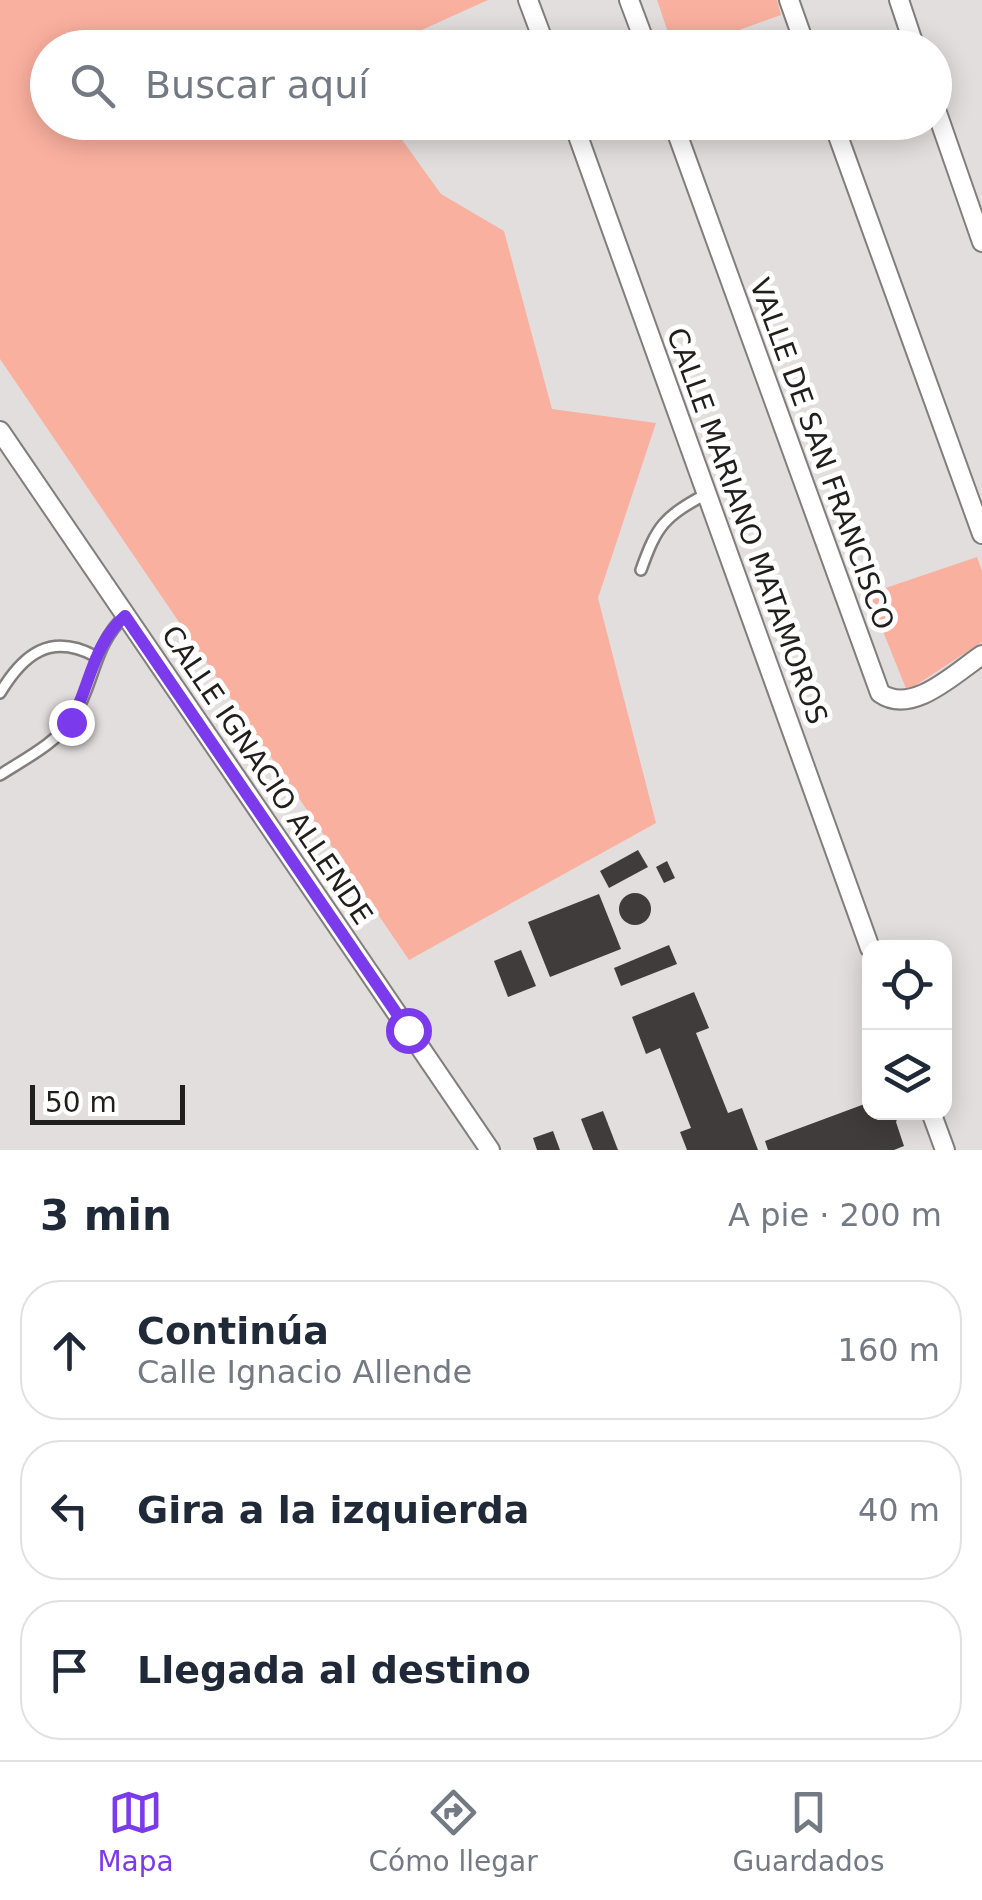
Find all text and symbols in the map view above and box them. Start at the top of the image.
search box [30,30,952,140]
icon: search [65,58,120,113]
text: Buscar aquí [145,63,369,107]
street label: VALLE DE SAN FRANCISCO [743,274,901,634]
street label: CALLE MARIANO MATAMOROS [660,323,834,729]
street label: CALLE IGNACIO ALLENDE [155,619,379,931]
route end [49,700,95,746]
map controls [862,940,952,1120]
button: locate [862,940,952,1030]
route start [386,1008,432,1054]
button: layers [862,1030,952,1120]
scale bar [30,1080,185,1124]
text: 50 m [45,1086,117,1119]
text: 3 min [40,1191,172,1240]
text: A pie · 200 m [728,1196,942,1234]
text: Continúa [137,1309,329,1353]
icon: ahead [42,1323,97,1378]
text: 160 m [838,1331,940,1369]
text: Calle Ignacio Allende [137,1353,472,1391]
icon: left [42,1483,97,1538]
text: Gira a la izquierda [137,1488,529,1532]
text: 40 m [858,1491,940,1529]
icon: arrive [42,1643,97,1698]
text: Llegada al destino [137,1648,531,1692]
tab: Mapa [97,1785,174,1878]
tab: Cómo llegar [368,1785,538,1878]
tab: Guardados [733,1785,885,1878]

